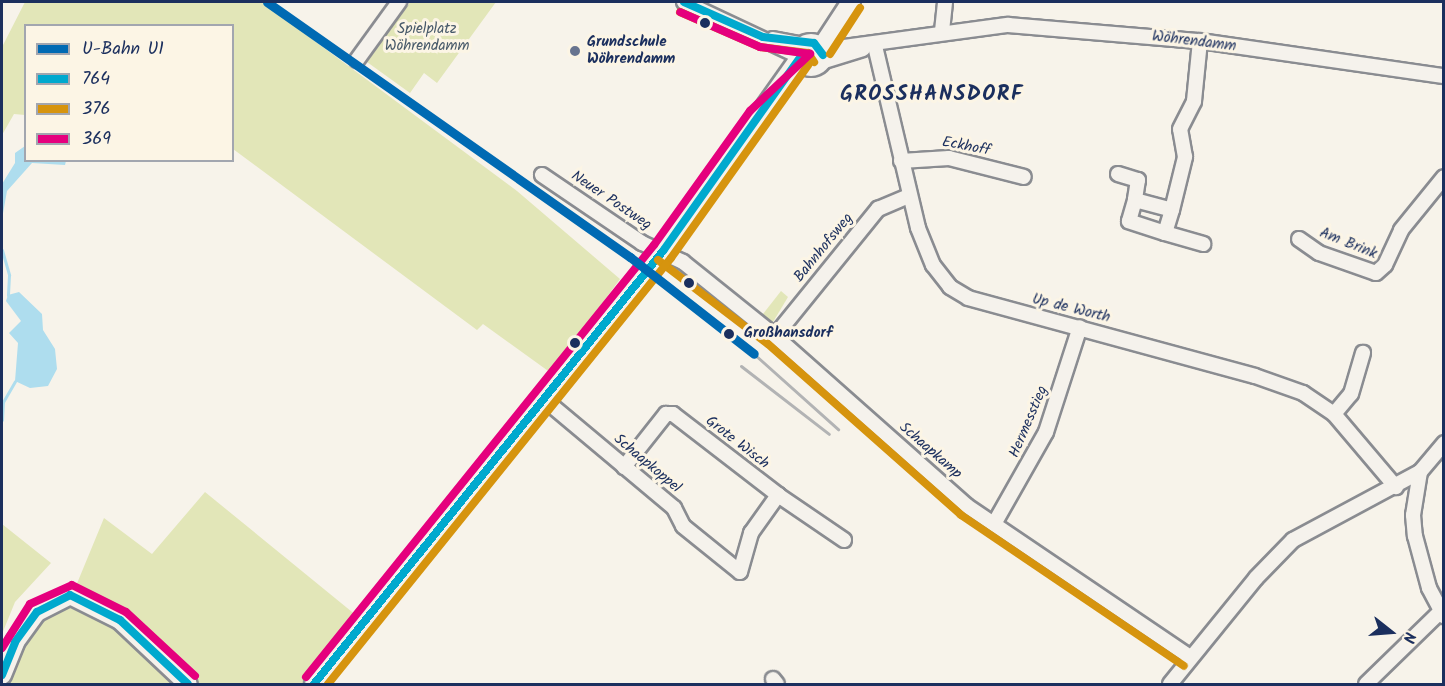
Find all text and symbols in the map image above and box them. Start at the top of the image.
unlabelled marker [699,17,711,29]
park label: Spielplatz Wöhrendamm [385,20,469,55]
legend [24,24,234,162]
street label: Wöhrendamm [1151,28,1237,56]
place label: Grundschule Wöhrendamm [587,33,675,68]
text: U-Bahn U1 [82,35,164,64]
marker: Grundschule Wöhrendamm [568,44,582,58]
text: 764 [82,65,110,94]
district label: GROSSHANSDORF [840,82,1024,108]
text: 376 [82,95,111,124]
text: 369 [82,125,111,154]
street label: Eckhoff [940,134,992,160]
street label: Neuer Postweg [567,168,655,234]
street label: Bahnhofsweg [791,210,857,286]
street label: Am Brink [1317,224,1379,264]
unlabelled marker [683,277,695,289]
street label: Up de Worth [1030,291,1112,327]
marker: Großhansdorf [719,324,739,344]
place label: Großhansdorf [744,325,832,343]
unlabelled marker [569,337,581,349]
street label: Hermesstieg [1006,383,1052,461]
street label: Grote Wisch [702,413,772,473]
street label: Schaapkamp [895,419,965,483]
street label: Schaapkoppel [610,431,684,497]
north arrow [1361,602,1421,662]
text: N [1395,629,1422,646]

